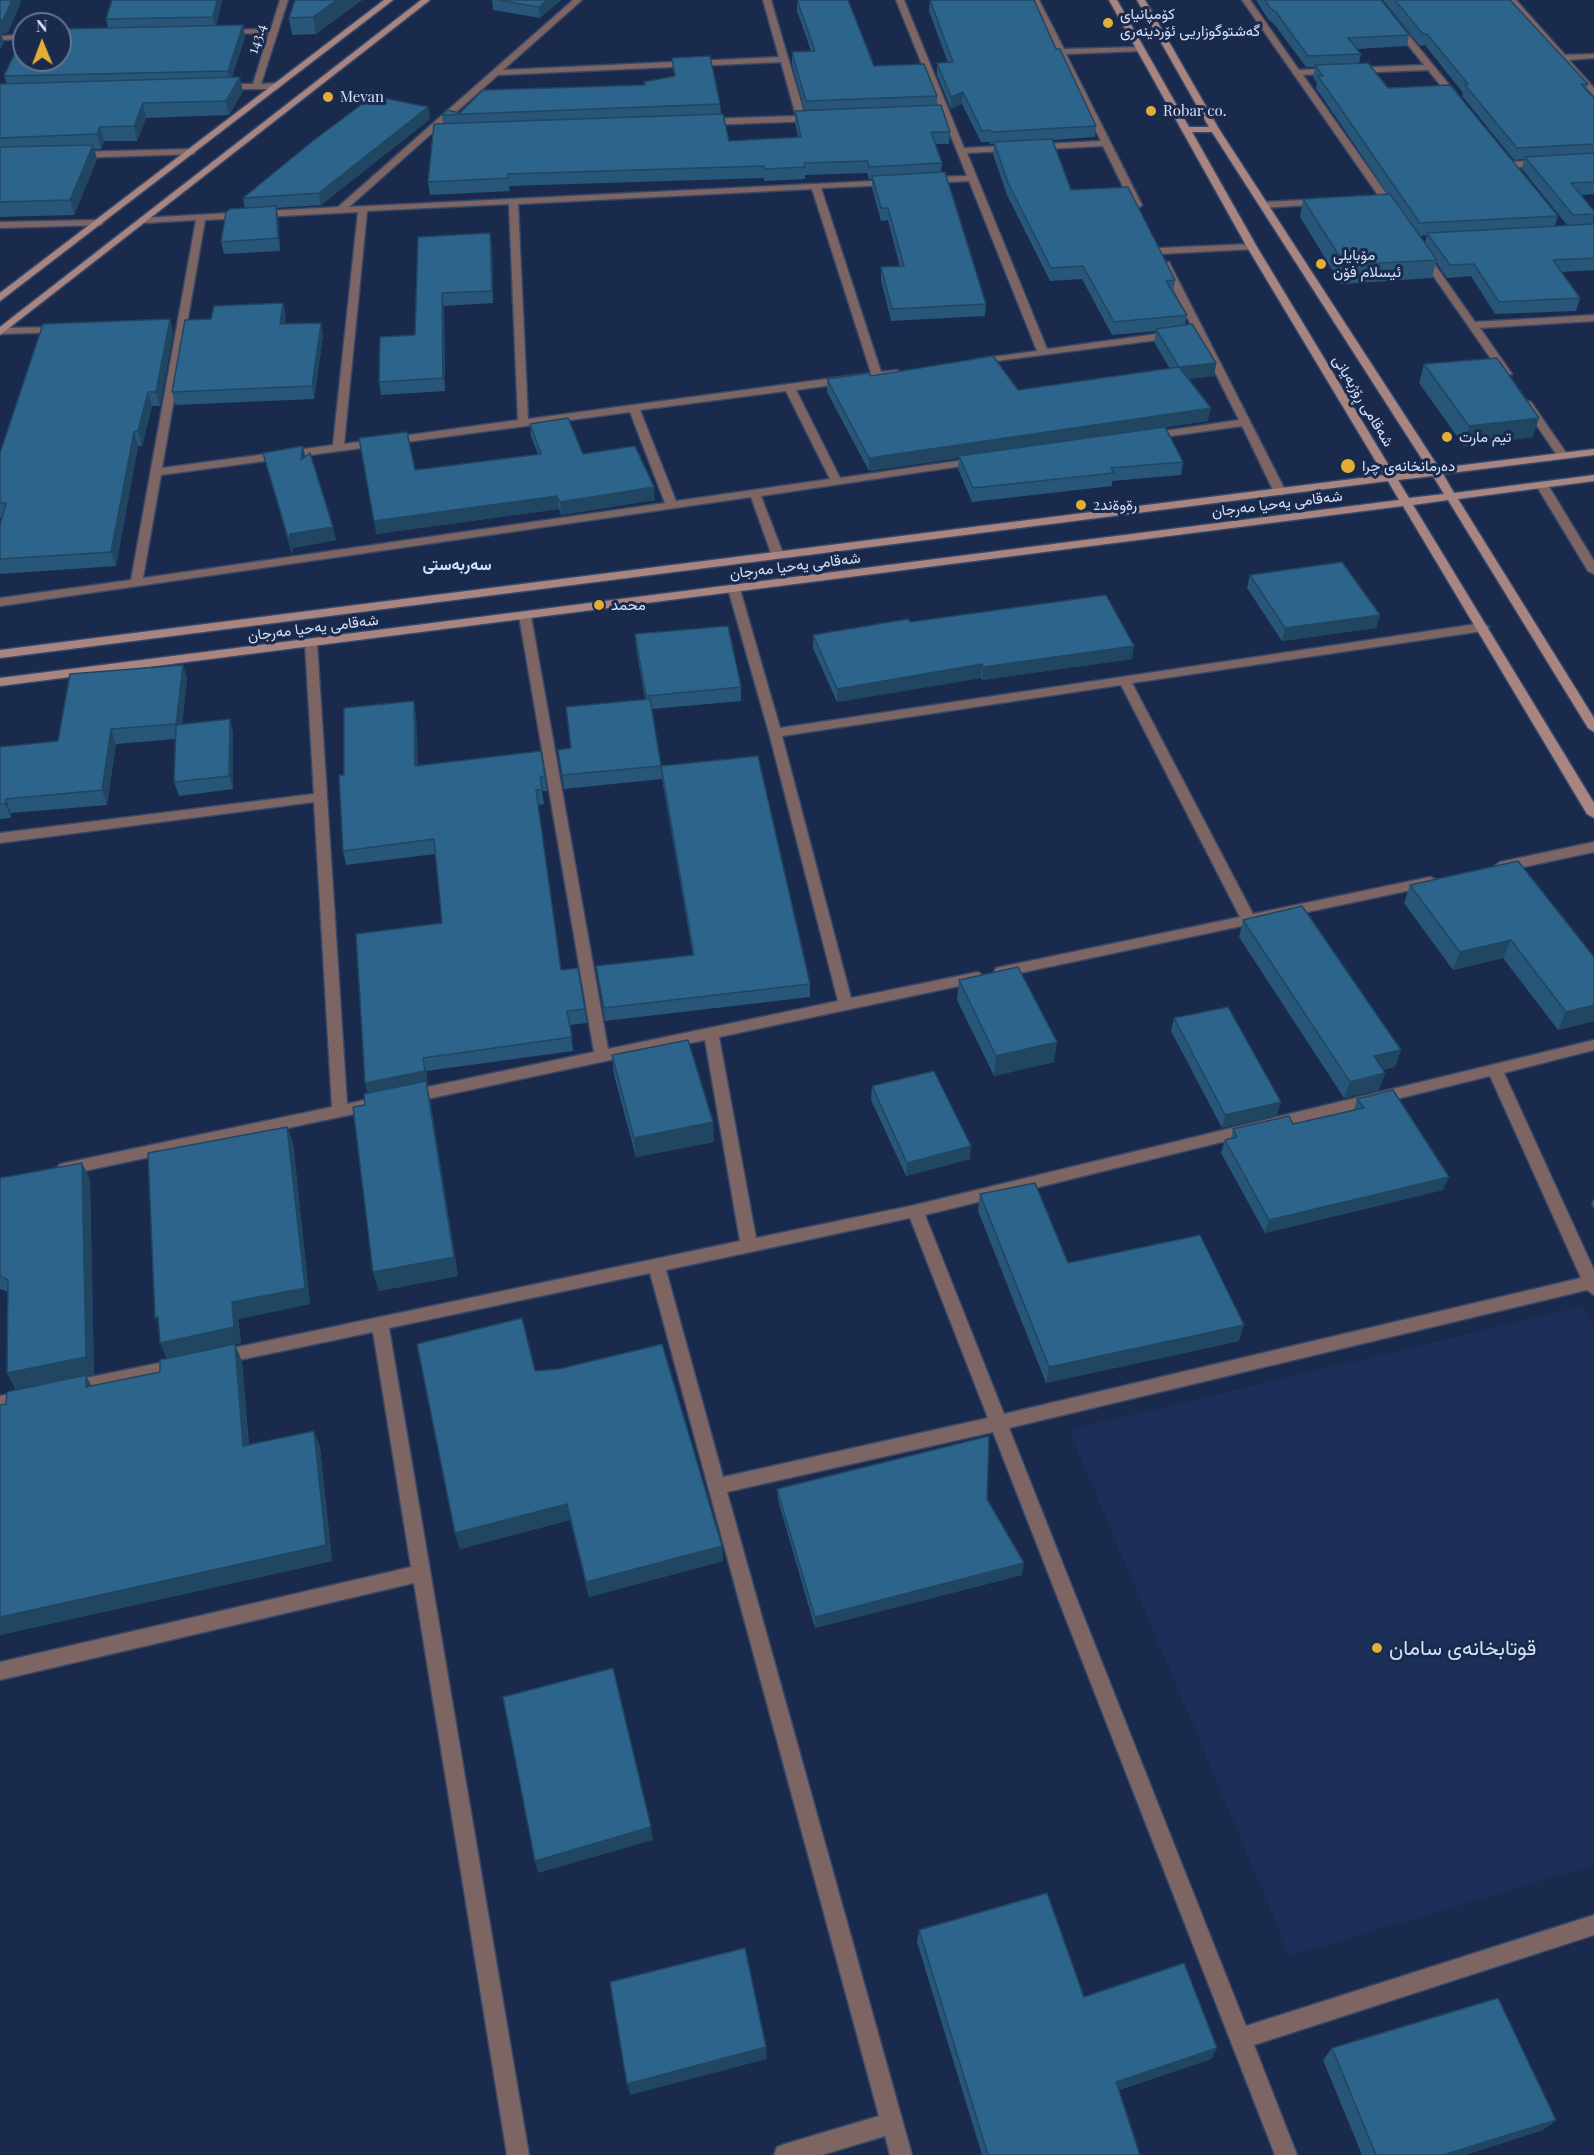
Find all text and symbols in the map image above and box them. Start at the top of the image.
place label: کۆمپانیای گەشتوگوزاریی ئۆردینەری [1120,5,1260,40]
north arrow [12,12,72,72]
text: N [36,15,48,36]
marker: کۆمپانیای گەشتوگوزاریی ئۆردینەری [1101,16,1115,30]
street label: 143.4 [244,22,270,56]
place label: Mevan [340,88,384,106]
marker: Mevan [321,90,335,104]
place label: Robar co. [1163,102,1227,120]
marker: Robar co. [1144,104,1158,118]
place label: مۆبایلی ئیسلام فۆن [1333,246,1401,281]
marker: مۆبایلی ئیسلام فۆن [1314,257,1328,271]
street label: شەقامی ڕۆژبەیانی [1329,352,1397,450]
place label: تیم مارت [1459,428,1511,446]
marker: تیم مارت [1440,430,1454,444]
marker: دەرمانخانەی چرا [1339,457,1357,475]
place label: دەرمانخانەی چرا [1362,457,1455,475]
street label: شەقامی یەحیا مەرجان [1211,487,1343,521]
place label: رةوةند2 [1093,496,1137,514]
marker: رةوةند2 [1074,498,1088,512]
street label: شەقامی یەحیا مەرجان [729,549,861,583]
district label: سه‌ربه‌ستی [422,555,492,575]
place label: محمد [611,596,646,614]
marker: محمد [592,598,606,612]
street label: شەقامی یەحیا مەرجان [247,611,379,645]
place label: قوتابخانەی سامان [1389,1635,1536,1661]
marker: قوتابخانەی سامان [1370,1641,1384,1655]

